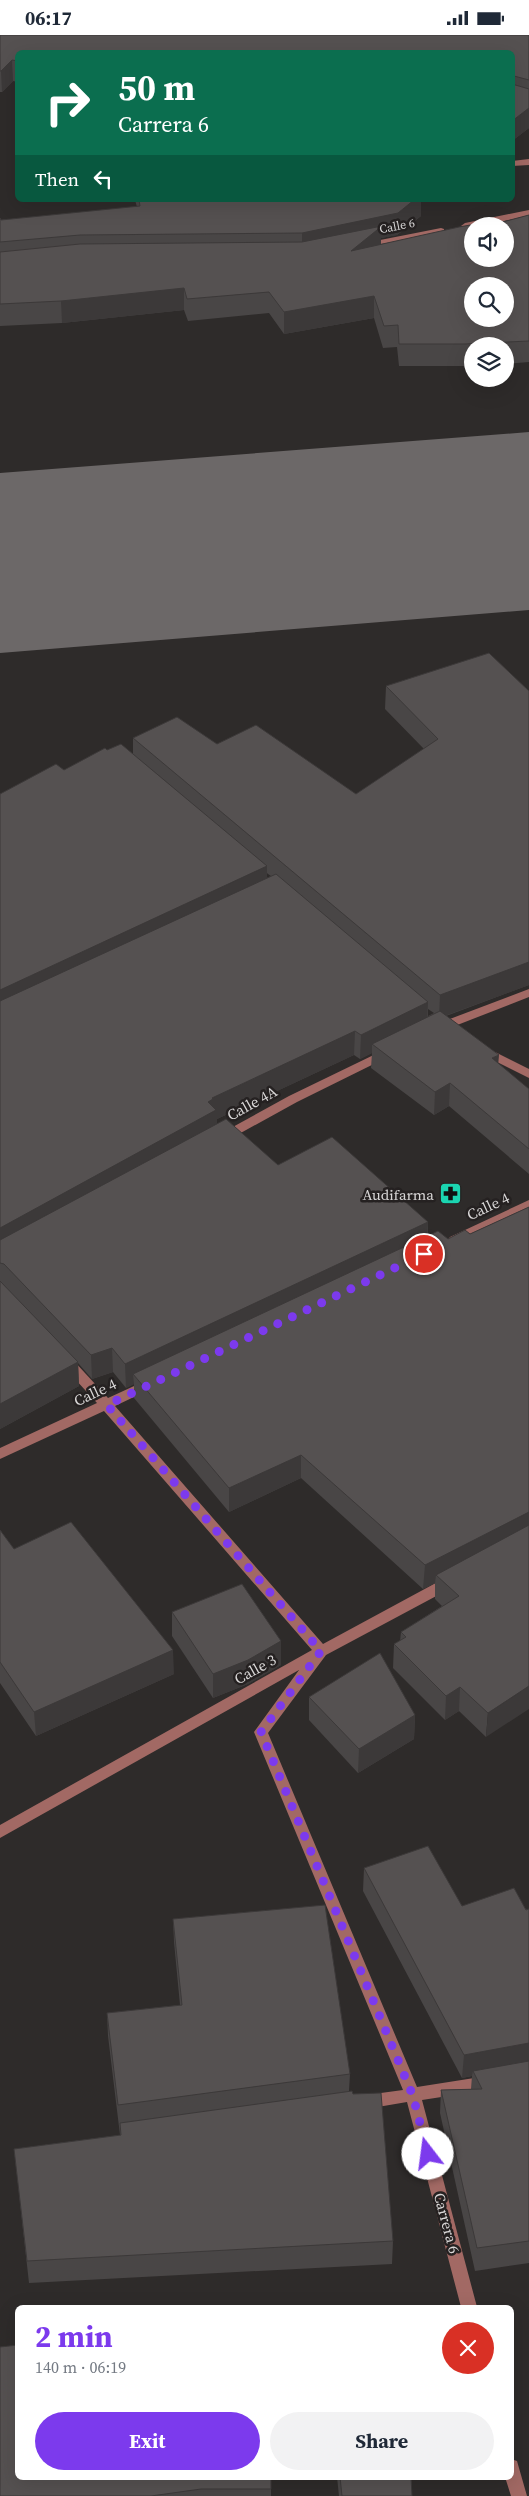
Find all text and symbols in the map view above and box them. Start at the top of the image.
text: 06:17 [25,5,72,31]
text: 50 m [118,64,195,112]
icon: right [35,70,100,135]
text: Carrera 6 [118,109,209,139]
icon: left [89,165,117,193]
text: Then [35,166,79,192]
street label: Calle 6 [378,215,416,237]
map controls [464,217,514,387]
button: sound [464,217,514,267]
button: search [464,277,514,327]
button: layers [464,337,514,387]
street label: Calle 4A [223,1081,281,1125]
pharmacy icon: Audifarma [438,1182,462,1206]
place label: Audifarma [362,1184,434,1205]
street label: Calle 4 [463,1187,513,1225]
pin [403,1233,445,1275]
icon: arrive [410,1240,438,1268]
street label: Calle 4 [70,1373,120,1411]
street label: Calle 3 [230,1649,280,1689]
position arrow [401,2127,453,2179]
street label: Carrera 6 [429,2190,465,2256]
text: 2 min [35,2316,113,2357]
button: close [442,2322,494,2374]
text: 140 m · 06:19 [35,2356,126,2378]
button: Exit [35,2412,260,2470]
button: Share [270,2412,494,2470]

